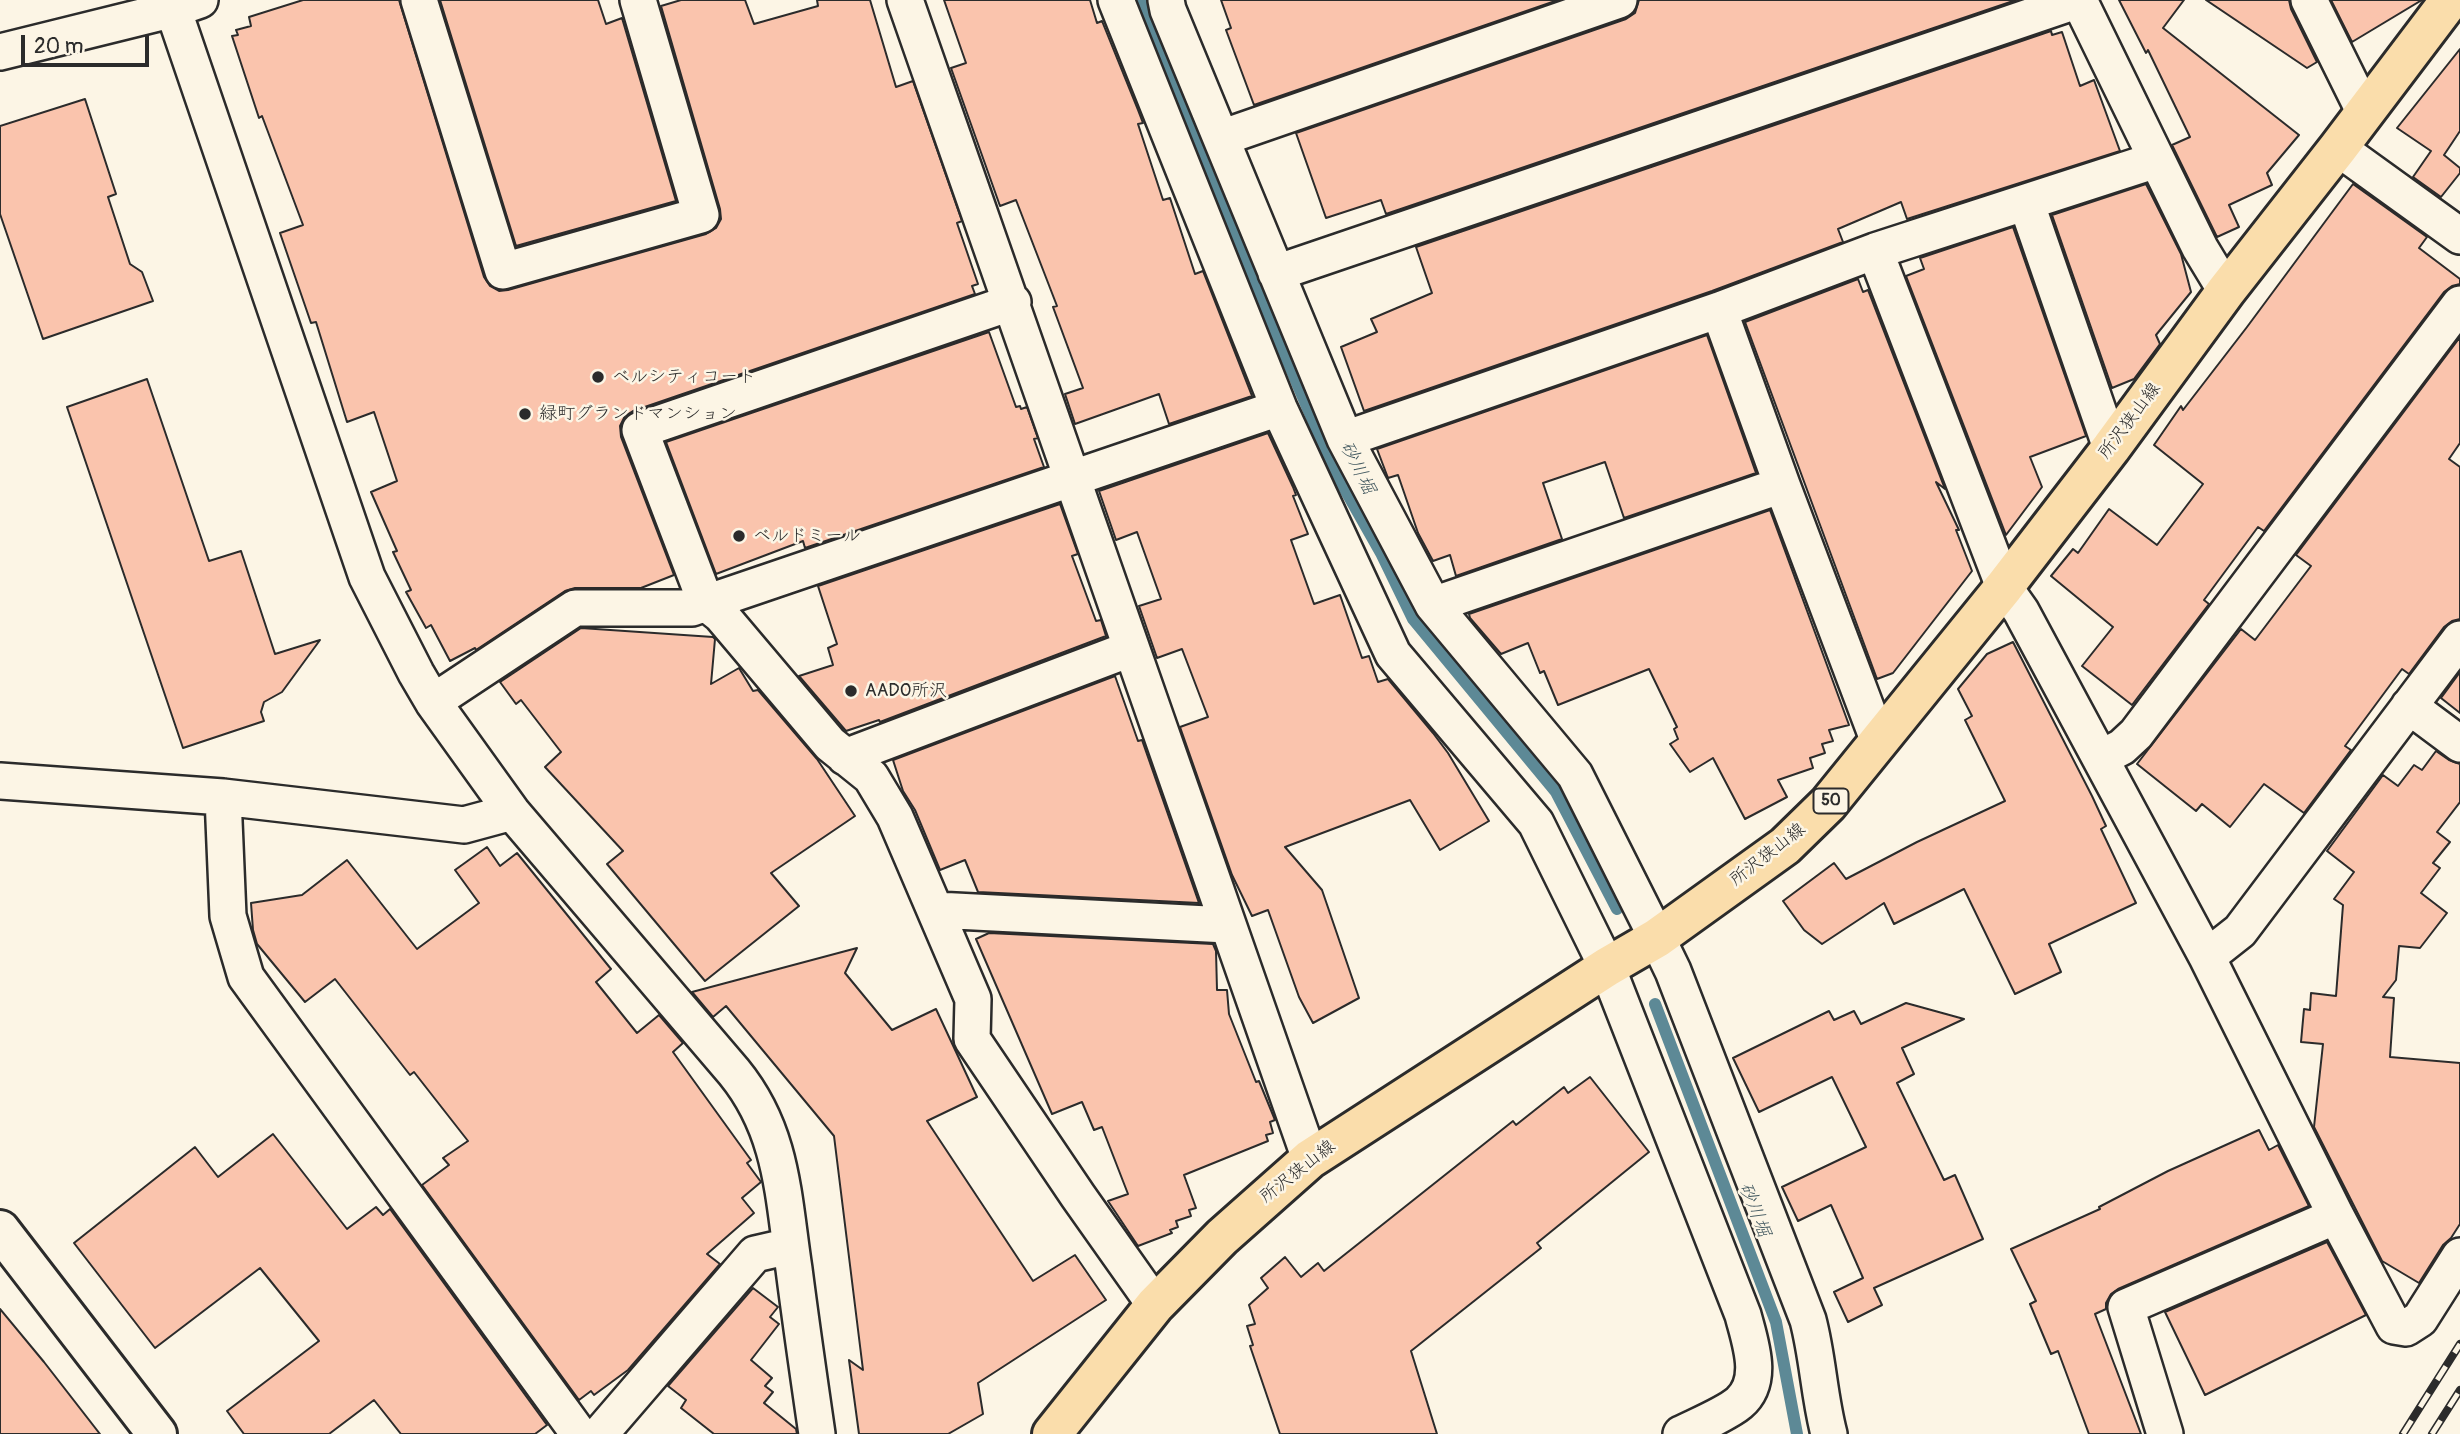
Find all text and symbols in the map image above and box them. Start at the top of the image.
scale bar [24,21,152,65]
text: 20 m [34,33,83,60]
place label: ベルシティコート [612,366,756,388]
marker: ベルシティコート [590,369,606,385]
street label: 所沢狭山線 [2094,379,2166,463]
place label: 緑町グランドマンション [539,403,737,425]
marker: 緑町グランドマンション [517,406,533,422]
water label: 砂川堀 [1334,437,1380,499]
place label: ベルドミール [753,525,861,547]
marker: ベルドミール [731,528,747,544]
place label: AADO所沢 [865,680,947,702]
marker: AADO所沢 [843,683,859,699]
road number: 50 [1814,788,1848,814]
street label: 所沢狭山線 [1726,819,1810,891]
street label: 所沢狭山線 [1256,1136,1340,1208]
water label: 砂川堀 [1733,1179,1775,1241]

